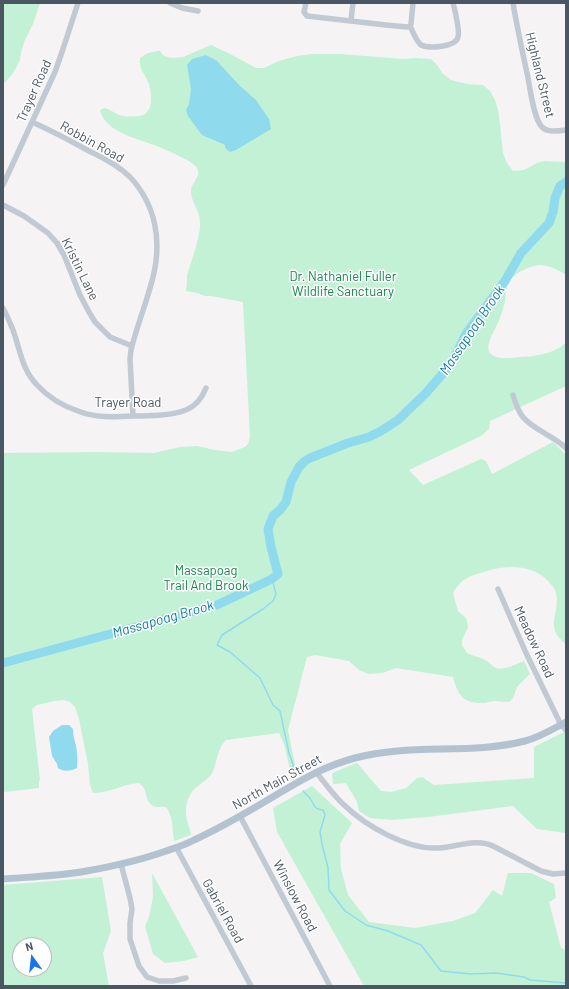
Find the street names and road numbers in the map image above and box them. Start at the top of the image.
street label: Highland Street [522,31,558,119]
street label: Trayer Road [13,57,55,125]
street label: Robbin Road [57,118,127,166]
street label: Kristin Lane [58,235,102,303]
street label: Trayer Road [95,395,161,411]
street label: Meadow Road [511,604,557,680]
street label: North Main Street [230,751,324,813]
street label: Winslow Road [270,858,320,934]
street label: Gabriel Road [199,876,247,946]

